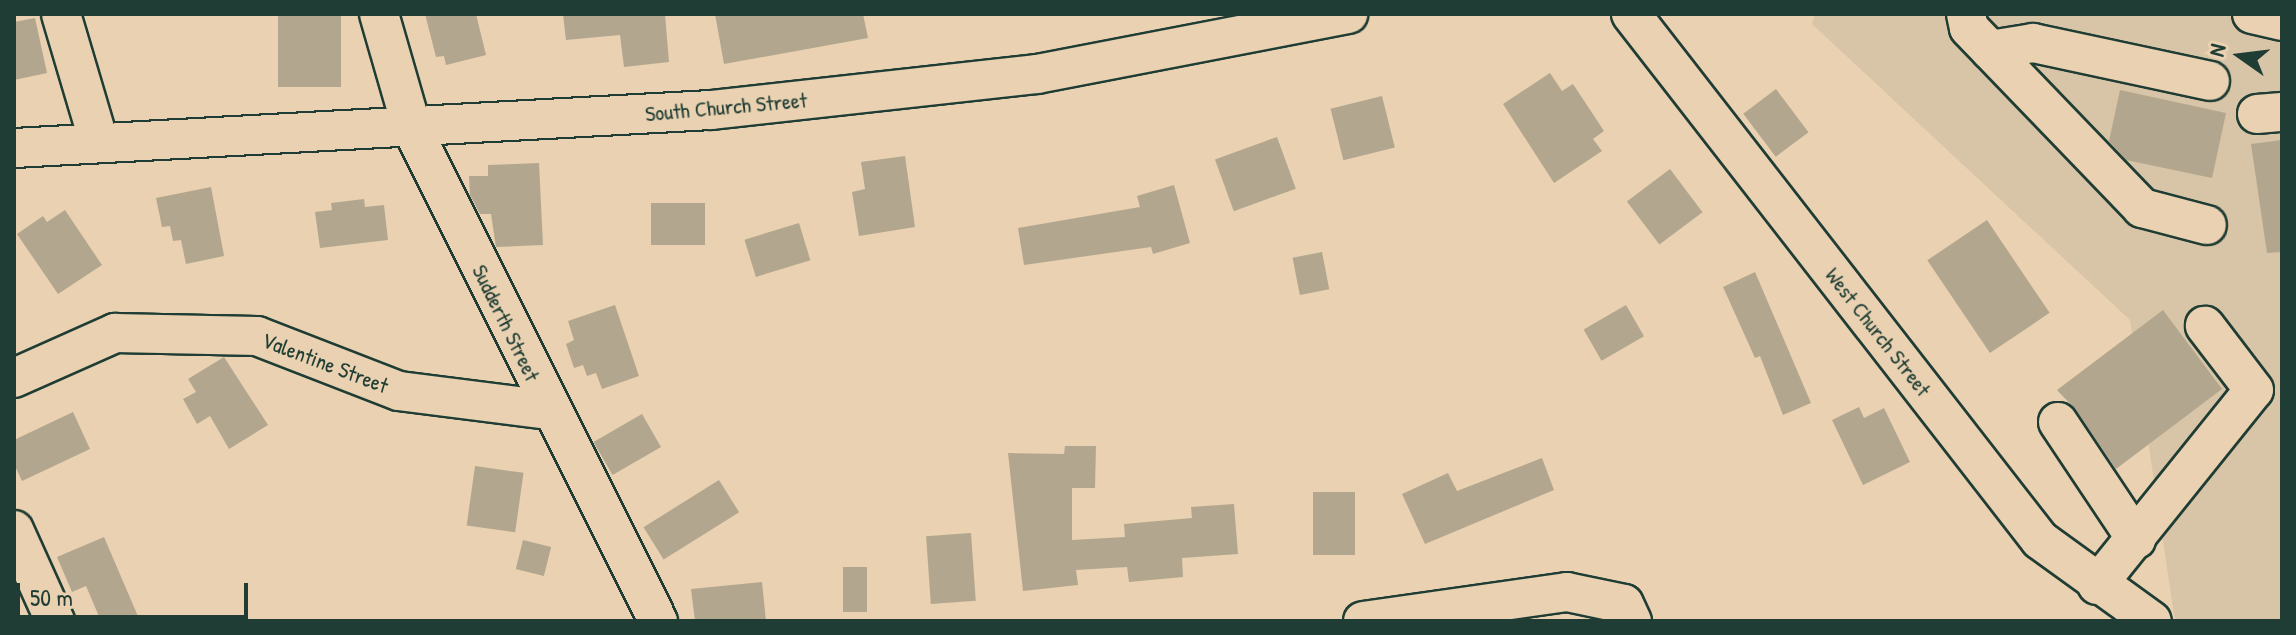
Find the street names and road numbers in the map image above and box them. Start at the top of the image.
street label: South Church Street [644,87,808,127]
street label: Sudderth Street [466,260,546,386]
street label: West Church Street [1820,262,1936,402]
street label: Valentine Street [258,327,392,399]

